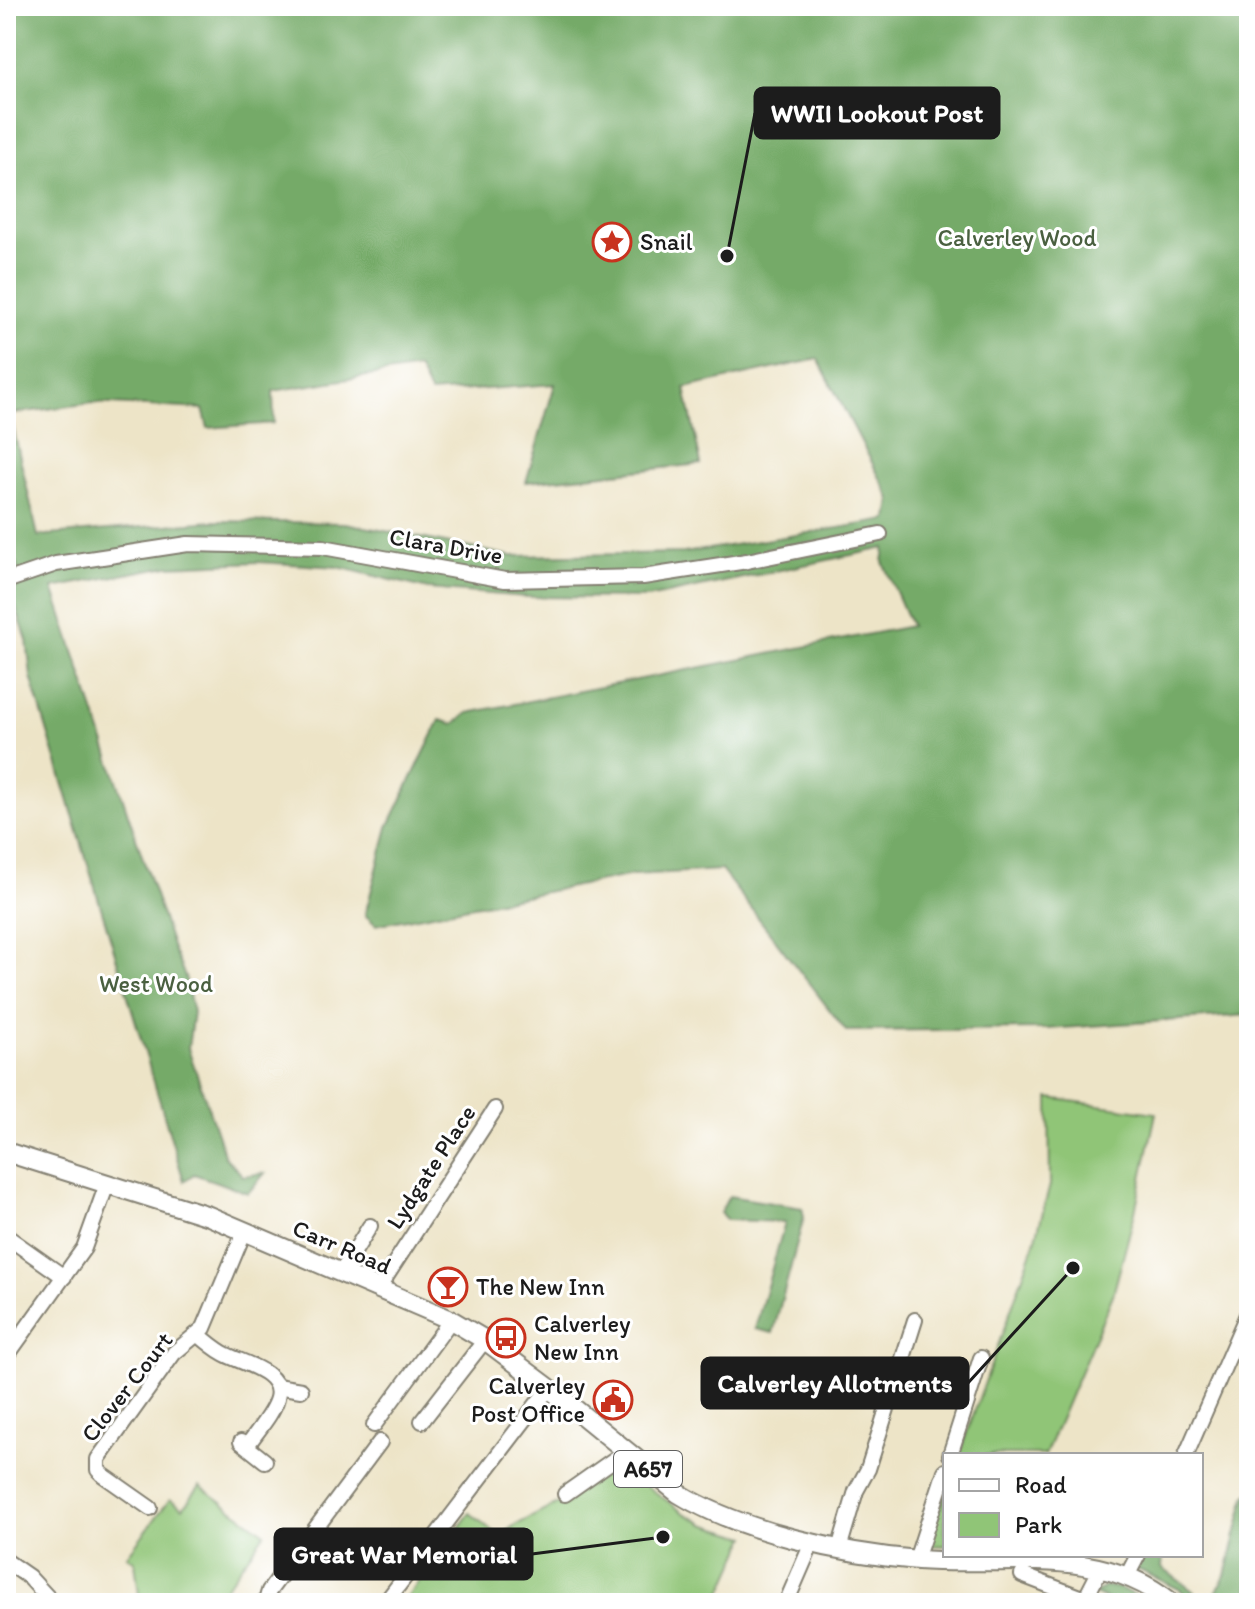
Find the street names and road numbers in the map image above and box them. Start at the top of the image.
street label: Clara Drive [387,521,505,570]
street label: Lydgate Place [380,1099,481,1234]
street label: Carr Road [288,1213,396,1280]
street label: Clover Court [75,1326,178,1447]
road number: A657 [614,1451,682,1487]

